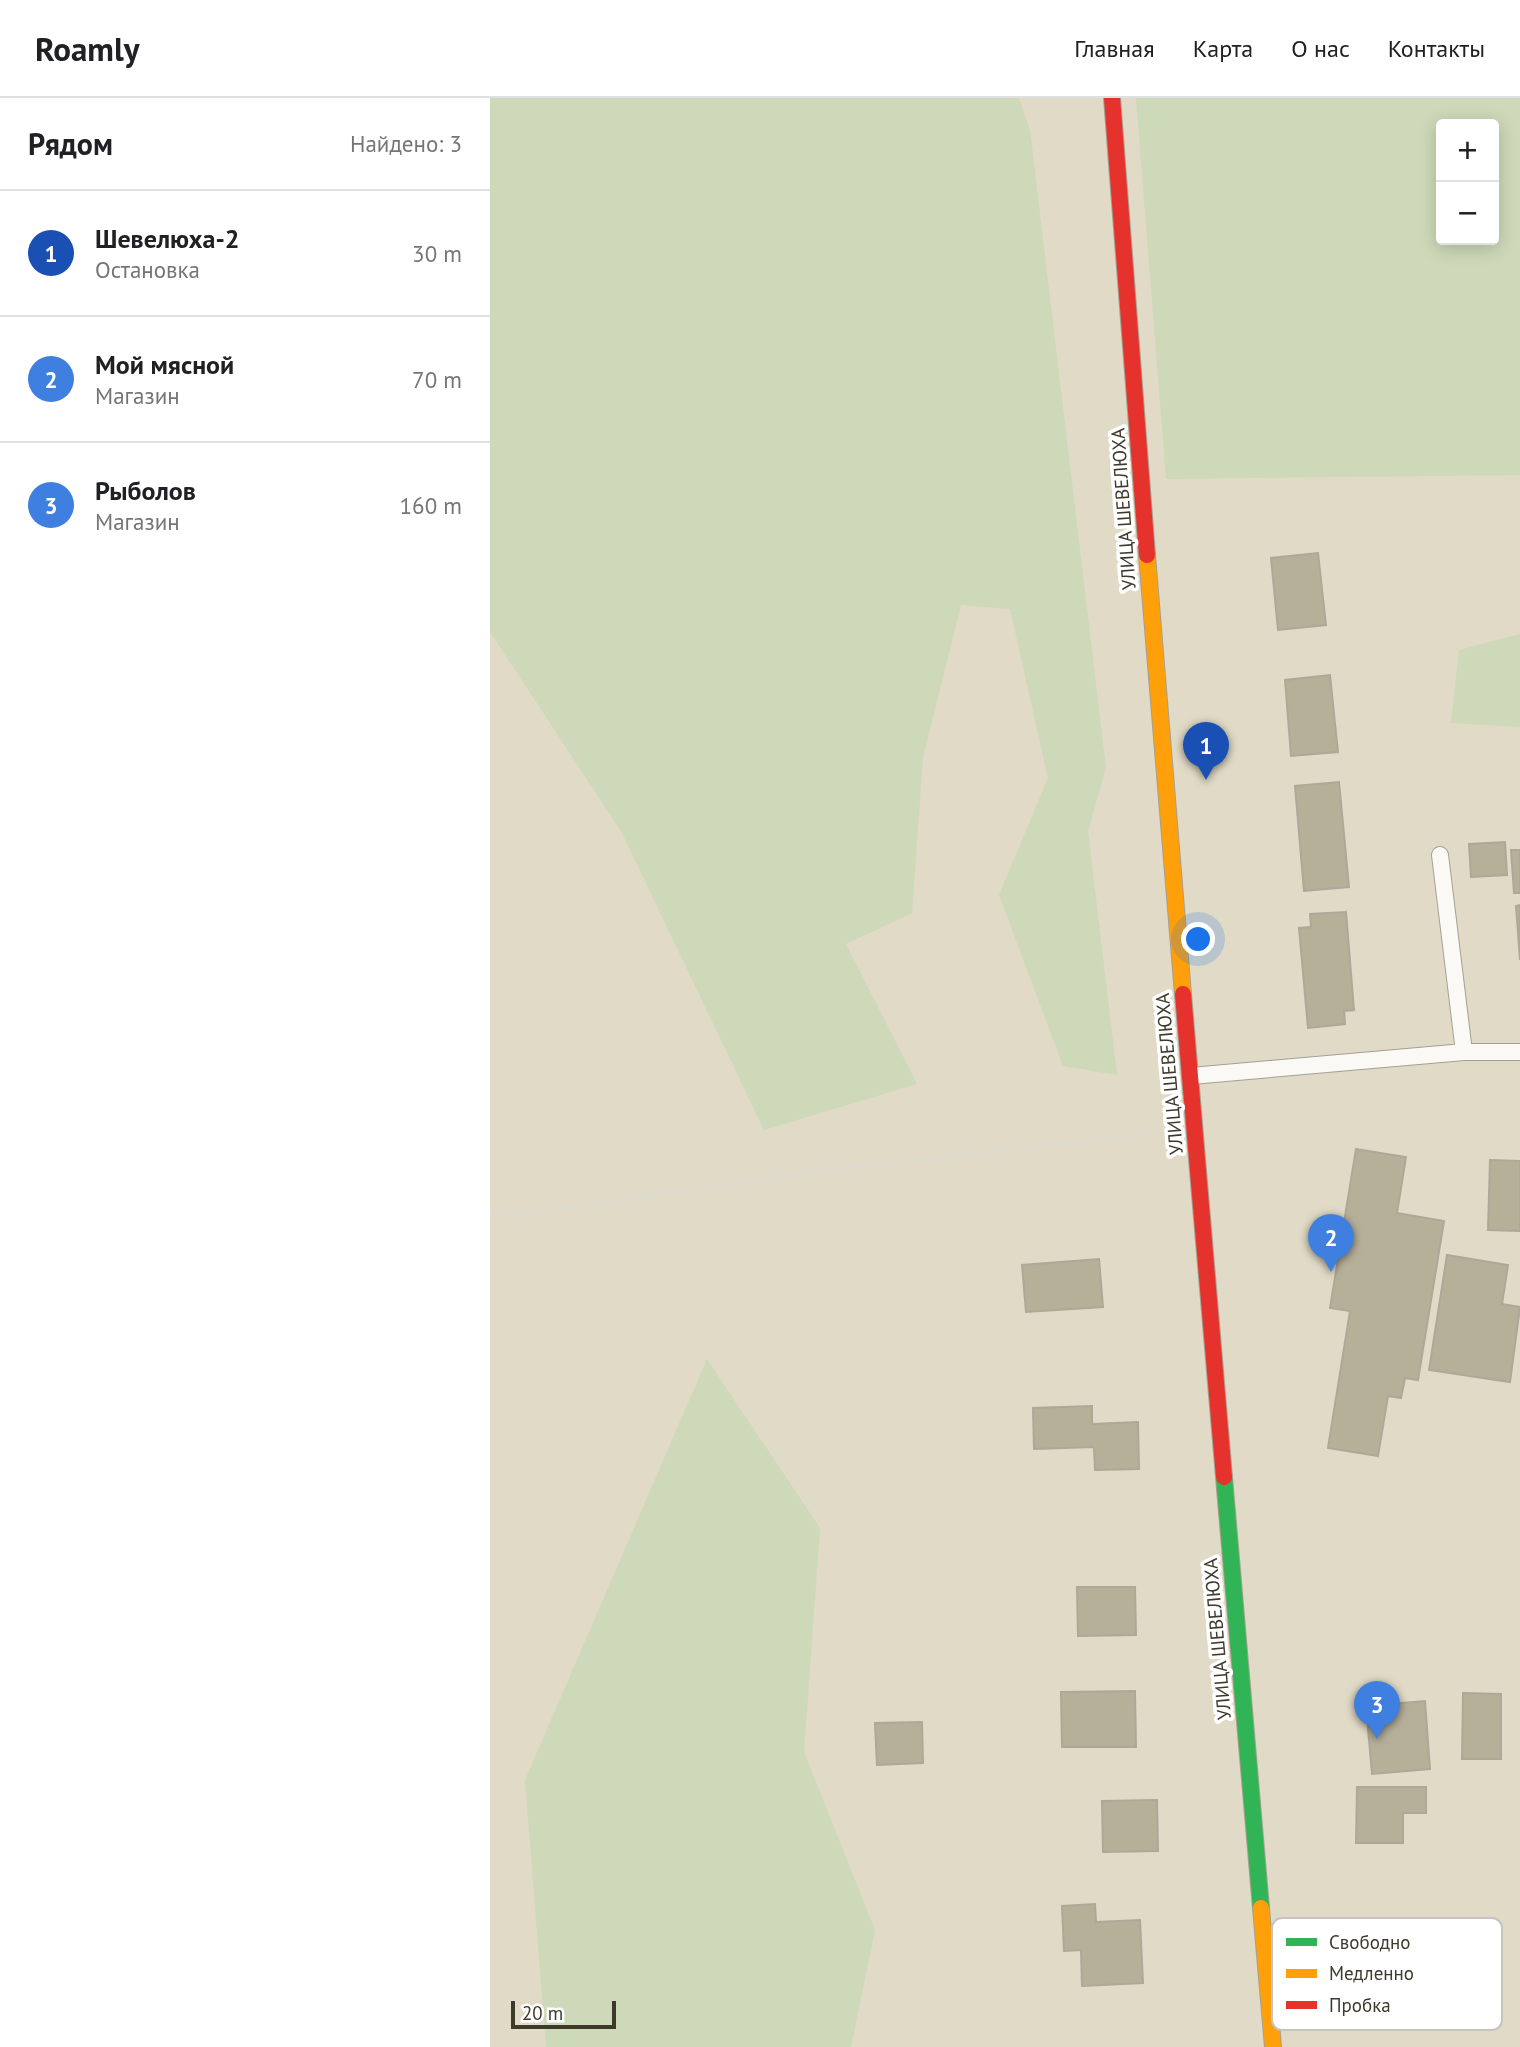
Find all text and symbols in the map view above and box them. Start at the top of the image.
text: Roamly [35,27,139,70]
text: Главная [1074,33,1155,64]
text: Карта [1193,33,1253,64]
text: О нас [1291,33,1350,64]
text: Контакты [1388,33,1485,64]
map controls [1436,119,1499,245]
button: + [1436,119,1499,182]
text: Рядом [28,124,113,163]
text: Найдено: 3 [350,129,462,158]
button: − [1436,182,1499,245]
text: Шевелюха-2 [95,222,239,255]
text: 1 [44,239,58,268]
text: 30 m [412,239,462,268]
text: Остановка [95,255,200,284]
text: Мой мясной [95,348,234,381]
text: 2 [44,365,58,394]
text: 70 m [412,365,462,394]
text: Магазин [95,381,180,410]
street label: УЛИЦА ШЕВЕЛЮХА [1105,427,1141,591]
text: Рыболов [95,474,196,507]
text: 3 [44,491,58,520]
text: 160 m [400,491,462,520]
text: Магазин [95,507,180,536]
pin: 1 [1183,722,1229,780]
your location [1181,922,1215,956]
street label: УЛИЦА ШЕВЕЛЮХА [1150,992,1188,1156]
pin: 2 [1308,1214,1354,1272]
street label: УЛИЦА ШЕВЕЛЮХА [1198,1557,1236,1721]
pin: 3 [1354,1681,1400,1739]
legend [1272,1918,1502,2030]
text: Свободно [1329,1930,1411,1954]
text: Медленно [1329,1961,1414,1985]
text: Пробка [1329,1993,1391,2017]
scale bar [511,1998,616,2030]
text: 20 m [522,2001,563,2025]

